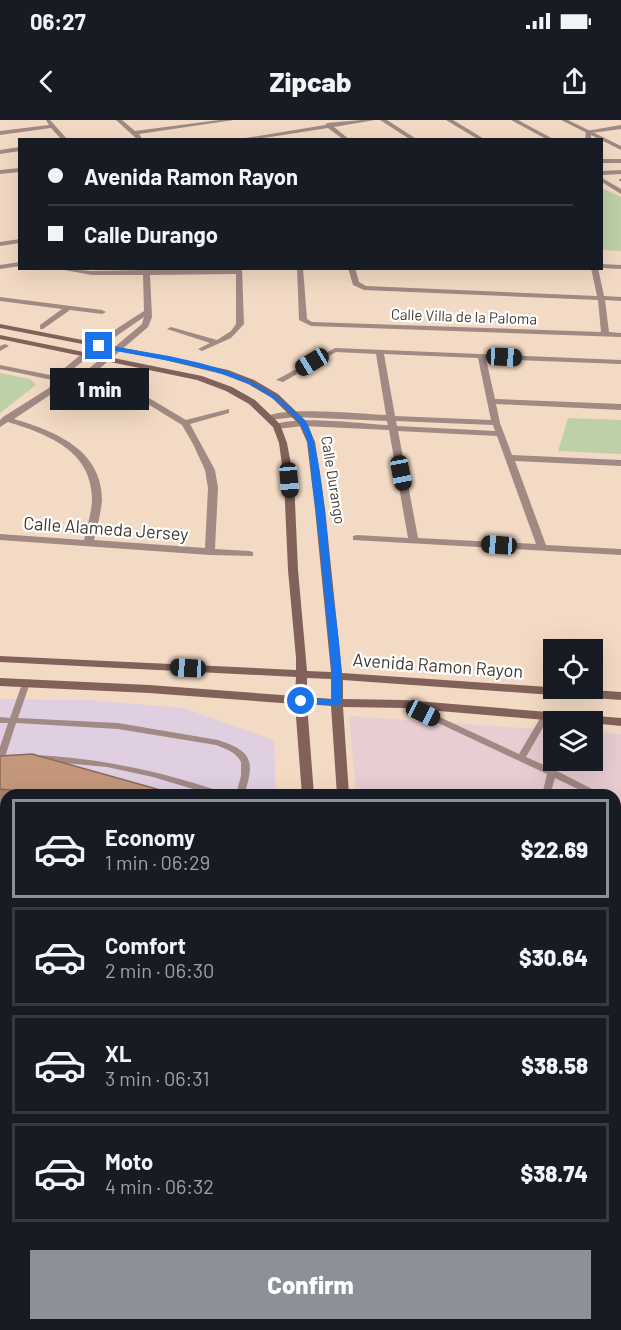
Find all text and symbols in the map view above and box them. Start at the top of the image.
text: 06:27 [30,8,86,34]
icon: back [30,65,63,98]
text: Zipcab [269,65,352,97]
icon: share [558,65,591,98]
text: Avenida Ramon Rayon [84,163,298,189]
text: Calle Durango [84,221,218,247]
street label: Calle Villa de la Paloma [391,304,537,328]
route end [85,332,112,359]
car [292,345,332,379]
car [486,347,522,367]
callout: 1 min [50,367,148,409]
text: 1 min [78,377,121,401]
street label: Calle Durango [318,435,350,525]
car [389,454,413,492]
car [278,461,300,499]
street label: Calle Alameda Jersey [23,511,189,545]
car [480,535,518,555]
map controls [543,639,603,771]
button: locate [543,639,603,699]
street label: Avenida Ramon Rayon [352,648,524,682]
car [170,658,206,678]
route start [287,687,314,714]
car [403,697,443,729]
button: layers [543,711,603,771]
icon: car [33,822,87,876]
text: Economy [105,824,195,850]
text: $22.69 [521,836,588,862]
text: 1 min · 06:29 [105,850,210,874]
icon: car [33,930,87,984]
text: Comfort [105,932,186,958]
text: $30.64 [519,944,588,970]
text: 2 min · 06:30 [105,958,214,982]
icon: car [33,1038,87,1092]
text: XL [105,1040,131,1066]
text: $38.58 [521,1052,588,1078]
text: 3 min · 06:31 [105,1066,209,1090]
icon: car [33,1146,87,1200]
text: Moto [105,1148,153,1174]
text: $38.74 [521,1160,588,1186]
text: 4 min · 06:32 [105,1174,214,1198]
button: Confirm [30,1250,591,1319]

